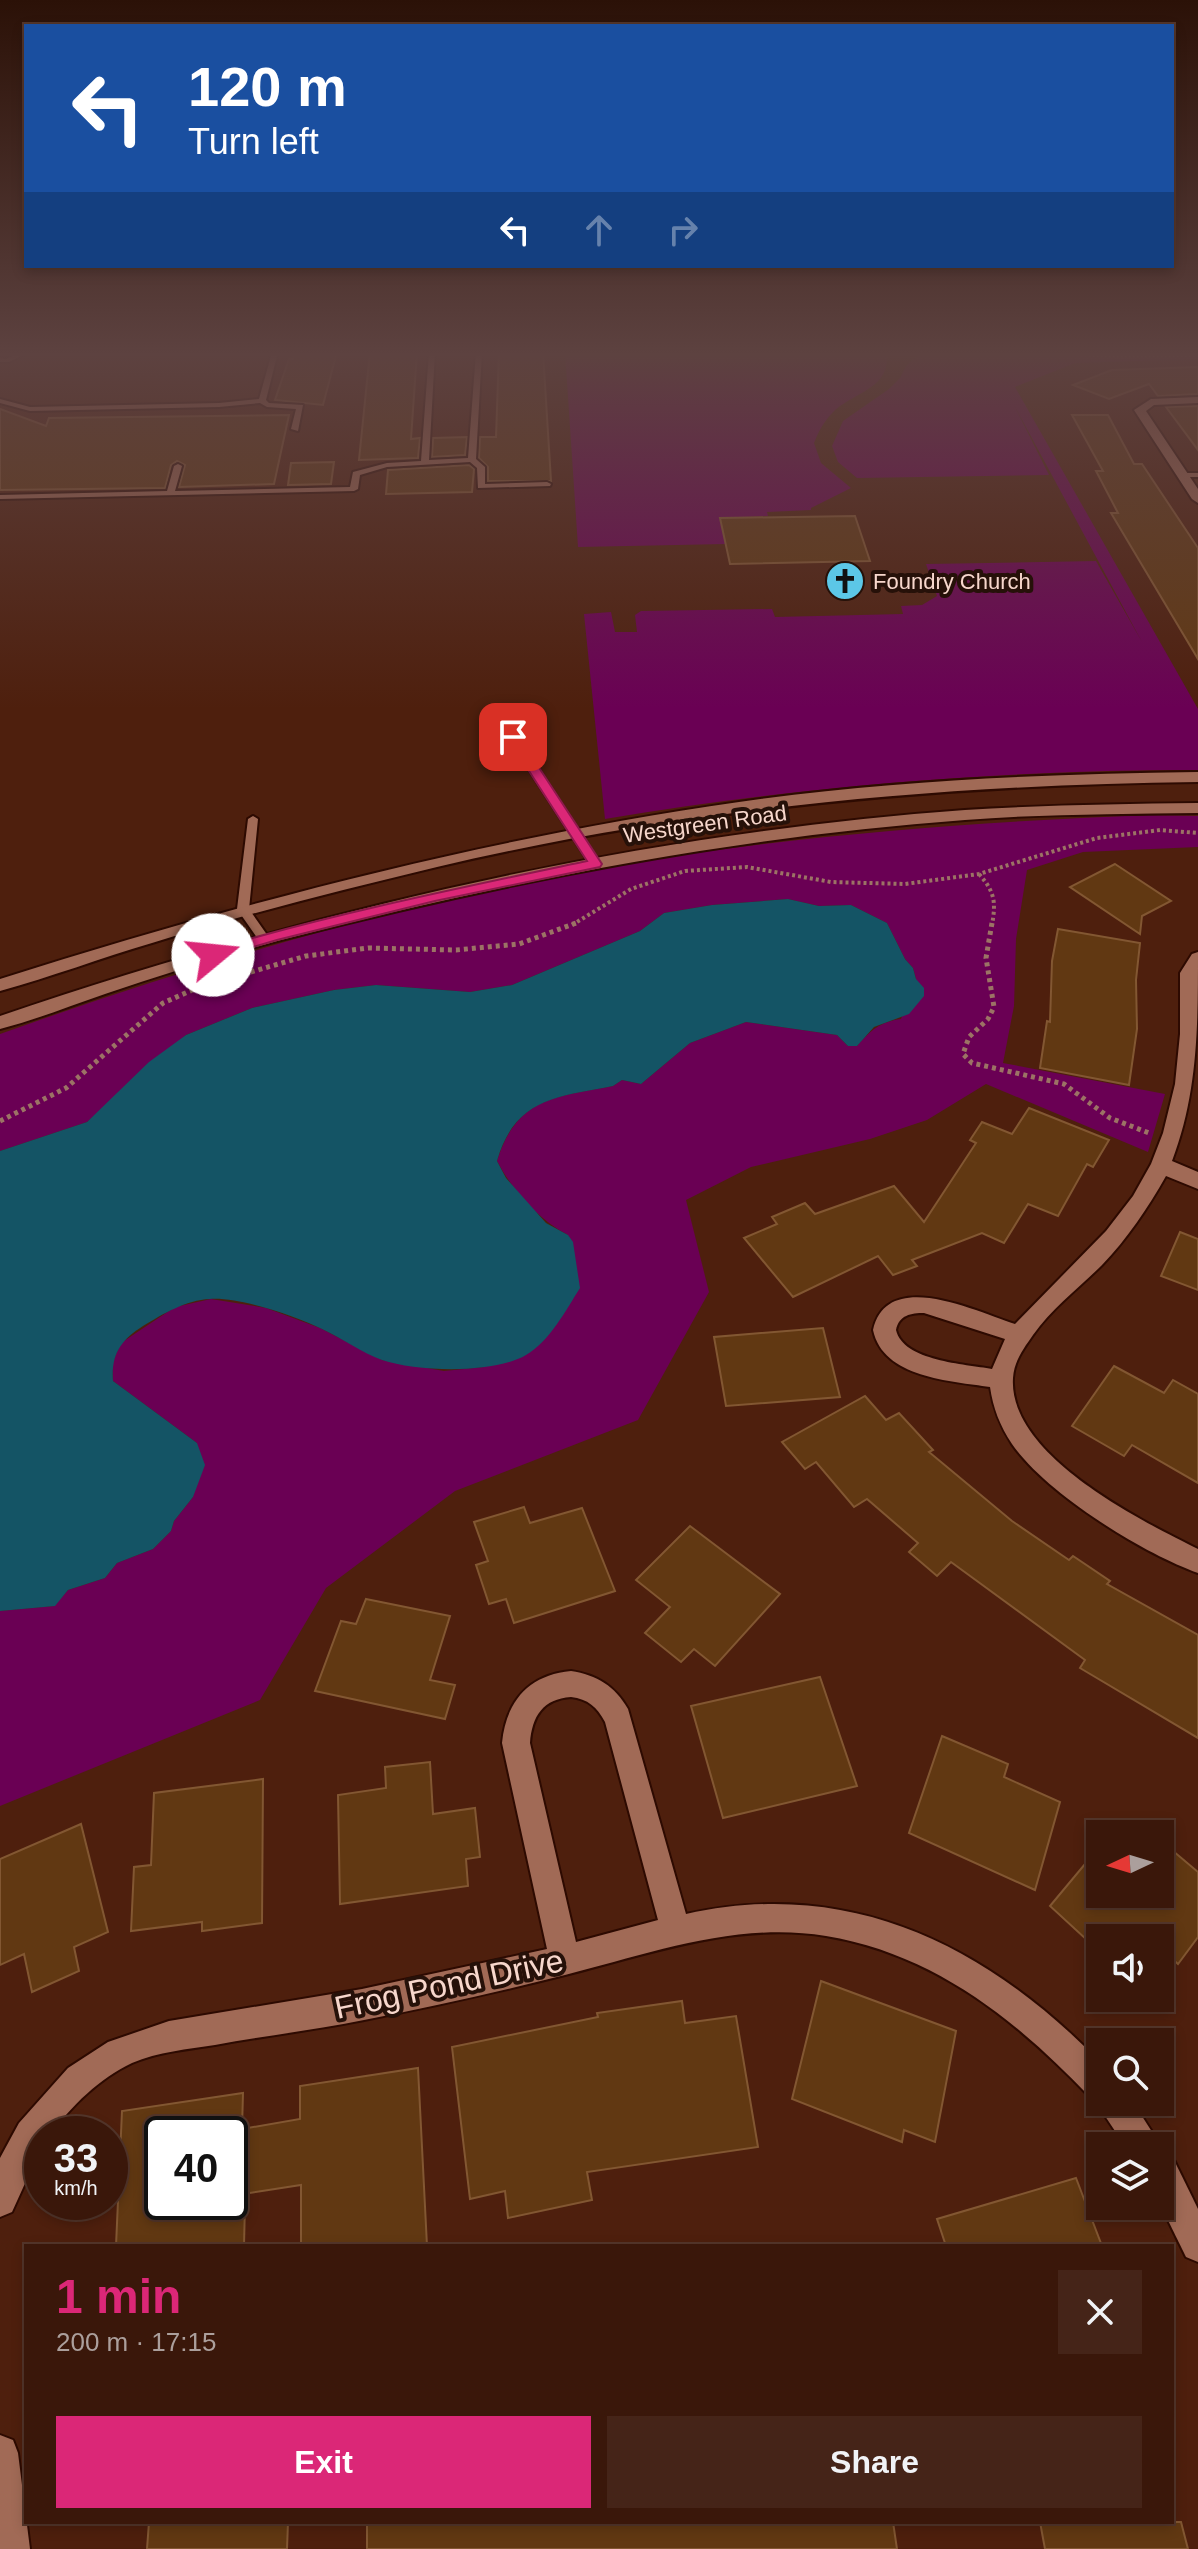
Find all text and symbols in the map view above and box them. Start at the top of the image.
text: 120 m [188,55,347,118]
icon: left [56,56,160,160]
text: Turn left [188,121,319,162]
icon: left [493,208,537,252]
icon: ahead [577,208,621,252]
icon: right [661,208,705,252]
church icon: Foundry Church [824,560,866,602]
place label: Foundry Church [873,569,1031,594]
pin [479,703,547,771]
icon: arrive [491,715,535,759]
street label: Westgreen Road [622,800,788,848]
position arrow [171,913,255,997]
north arrow [1086,1820,1174,1908]
map controls [1086,1820,1174,2220]
button: sound [1086,1924,1174,2012]
street label: Frog Pond Drive [331,1942,567,2026]
button: search [1086,2028,1174,2116]
speed limit sign: 40 [144,2116,248,2220]
button: layers [1086,2132,1174,2220]
text: 33 [54,2136,98,2180]
text: km/h [54,2177,98,2199]
text: 1 min [56,2270,181,2323]
button: close [1058,2270,1142,2354]
text: 200 m · 17:15 [56,2327,216,2357]
button: Exit [56,2416,591,2508]
button: Share [607,2416,1142,2508]

